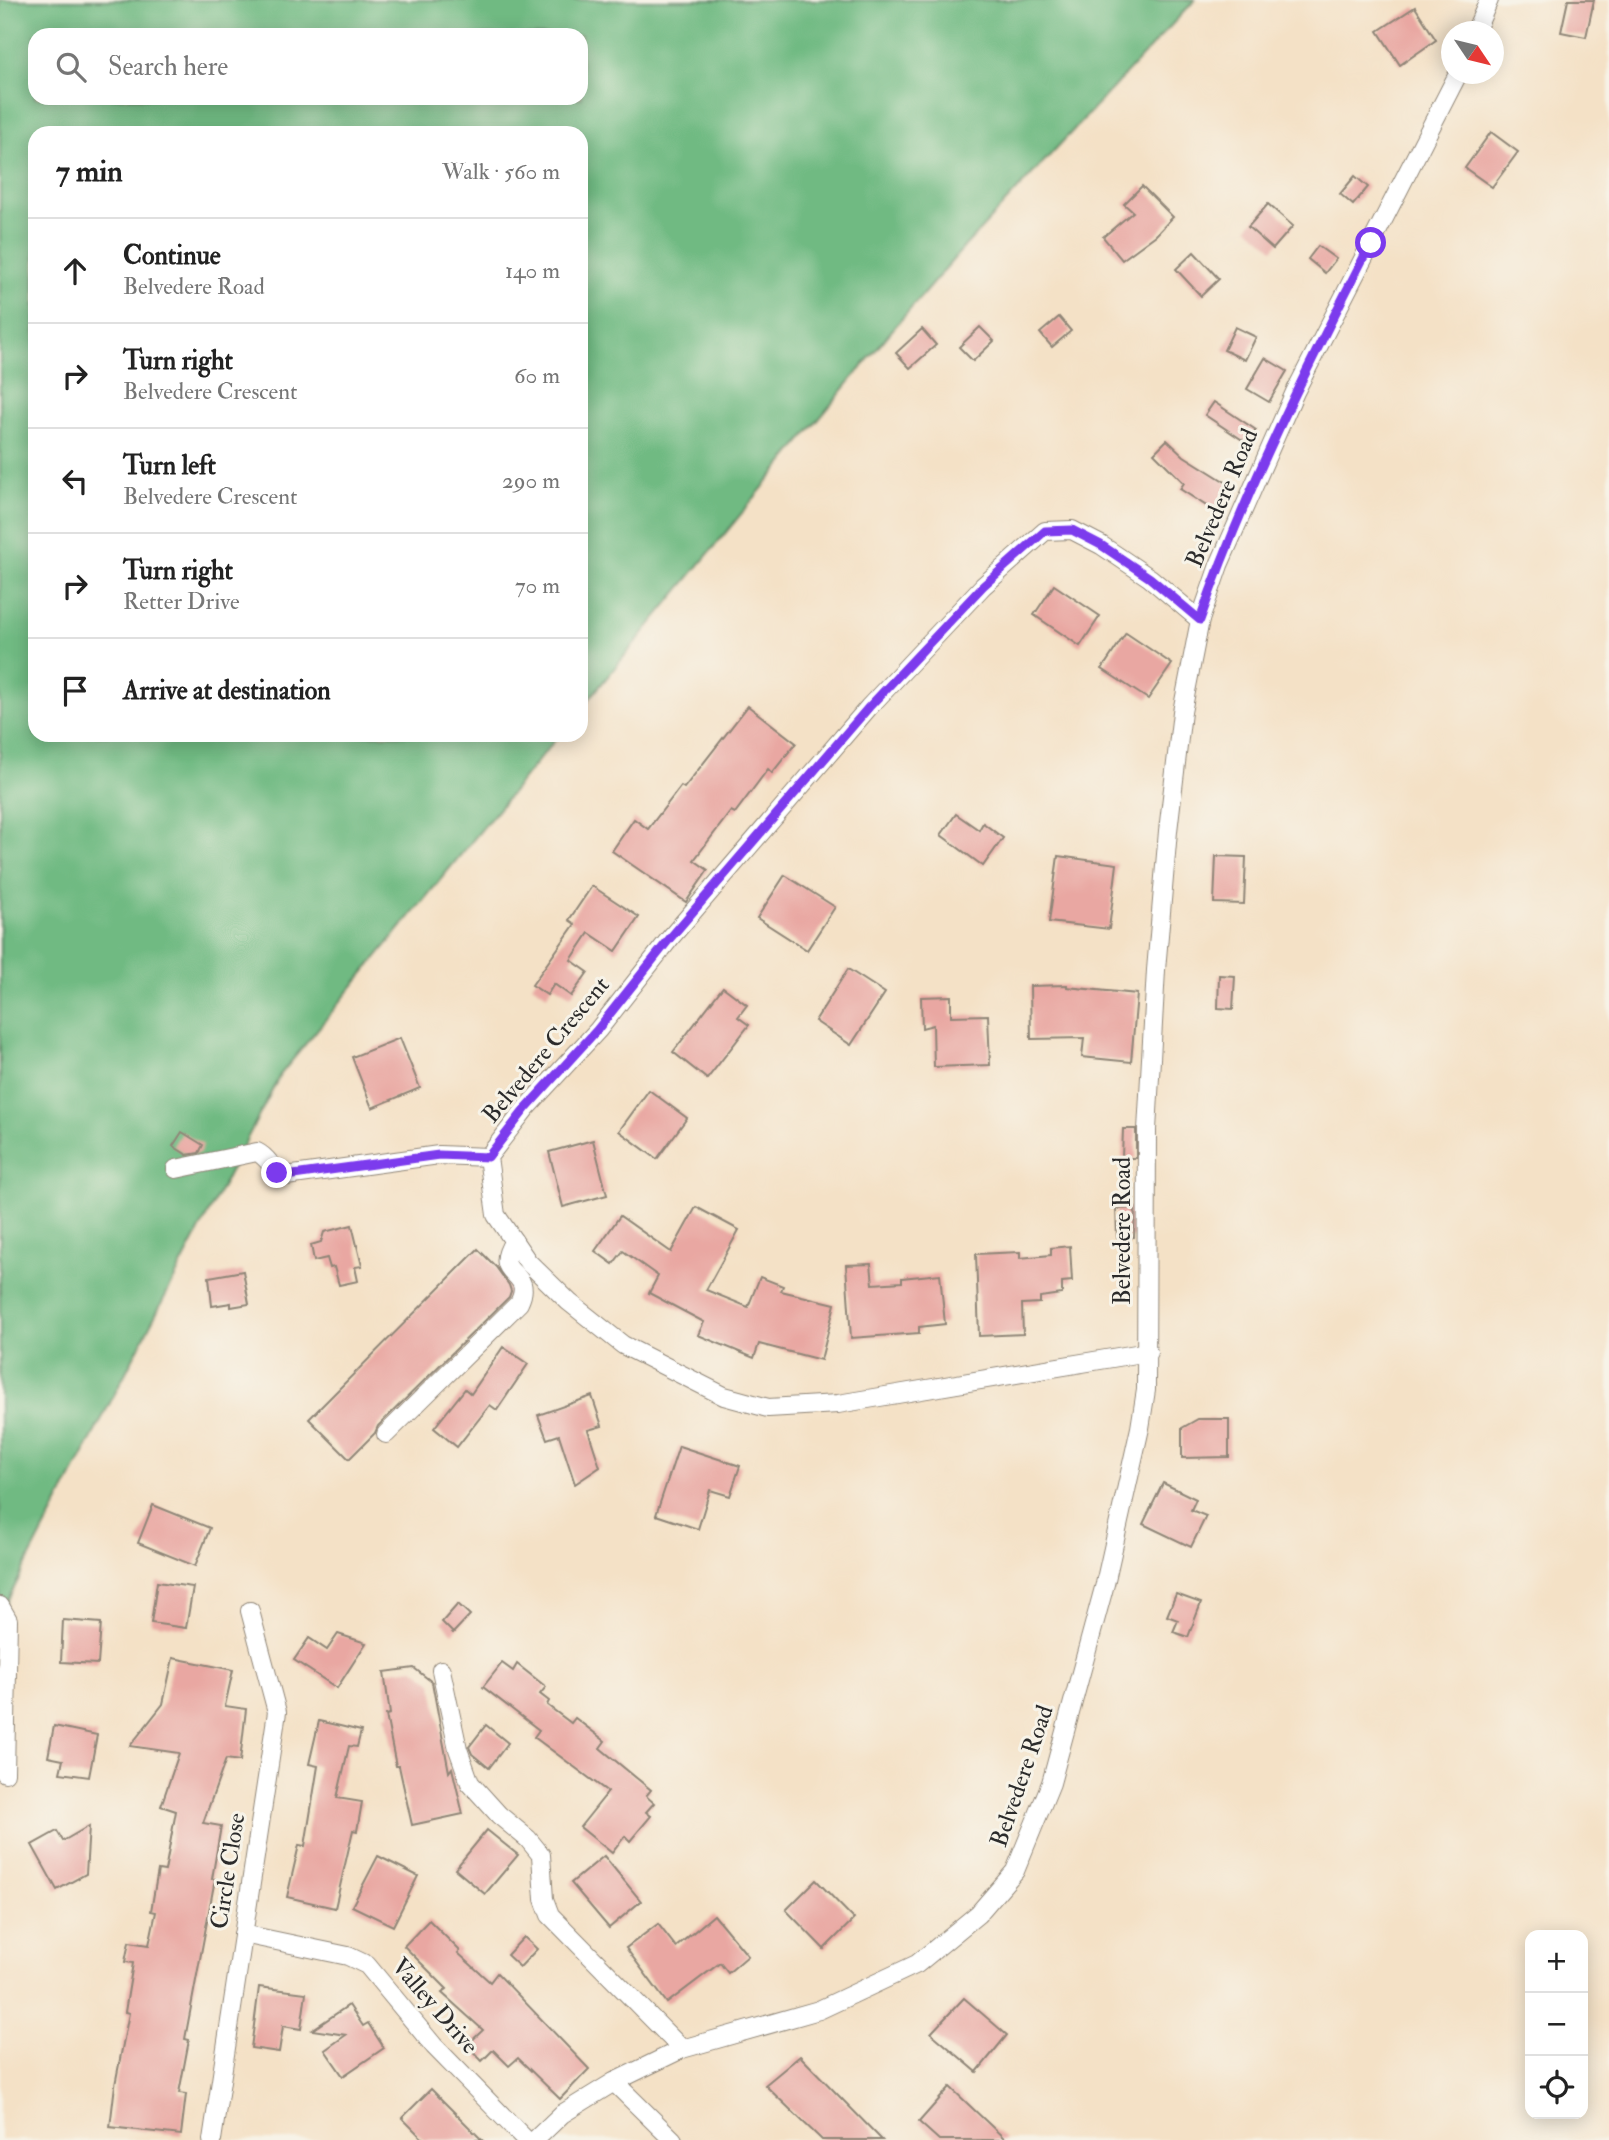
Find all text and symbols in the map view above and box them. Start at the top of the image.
north arrow [1441,21,1504,84]
search box [28,28,588,105]
icon: search [52,48,90,86]
text: Search here [108,51,228,83]
text: 7 min [56,153,123,190]
text: Walk · 560 m [442,157,560,186]
route start [1355,227,1386,258]
text: Continue [123,240,221,272]
icon: ahead [56,252,94,290]
text: 140 m [505,256,560,285]
text: Belvedere Road [123,272,265,301]
text: Turn right [123,345,233,377]
icon: right [56,357,94,395]
text: 60 m [514,361,560,390]
text: Belvedere Crescent [123,377,297,406]
street label: Belvedere Road [1179,424,1265,572]
text: Turn left [123,450,216,482]
icon: left [56,462,94,500]
text: 290 m [502,466,560,495]
text: Belvedere Crescent [123,482,297,511]
text: Turn right [123,555,233,587]
icon: right [56,567,94,605]
text: 70 m [515,571,560,600]
text: Retter Drive [123,587,240,616]
icon: arrive [56,672,94,710]
text: Arrive at destination [123,675,331,707]
street label: Belvedere Crescent [476,970,617,1130]
route end [261,1157,292,1188]
street label: Belvedere Road [1107,1157,1138,1305]
street label: Belvedere Road [983,1701,1061,1851]
street label: Circle Close [204,1811,252,1931]
map controls [1525,1930,1588,2119]
button: + [1525,1930,1588,1993]
street label: Valley Drive [385,1951,485,2061]
button: − [1525,1993,1588,2056]
button: locate [1525,2056,1588,2119]

